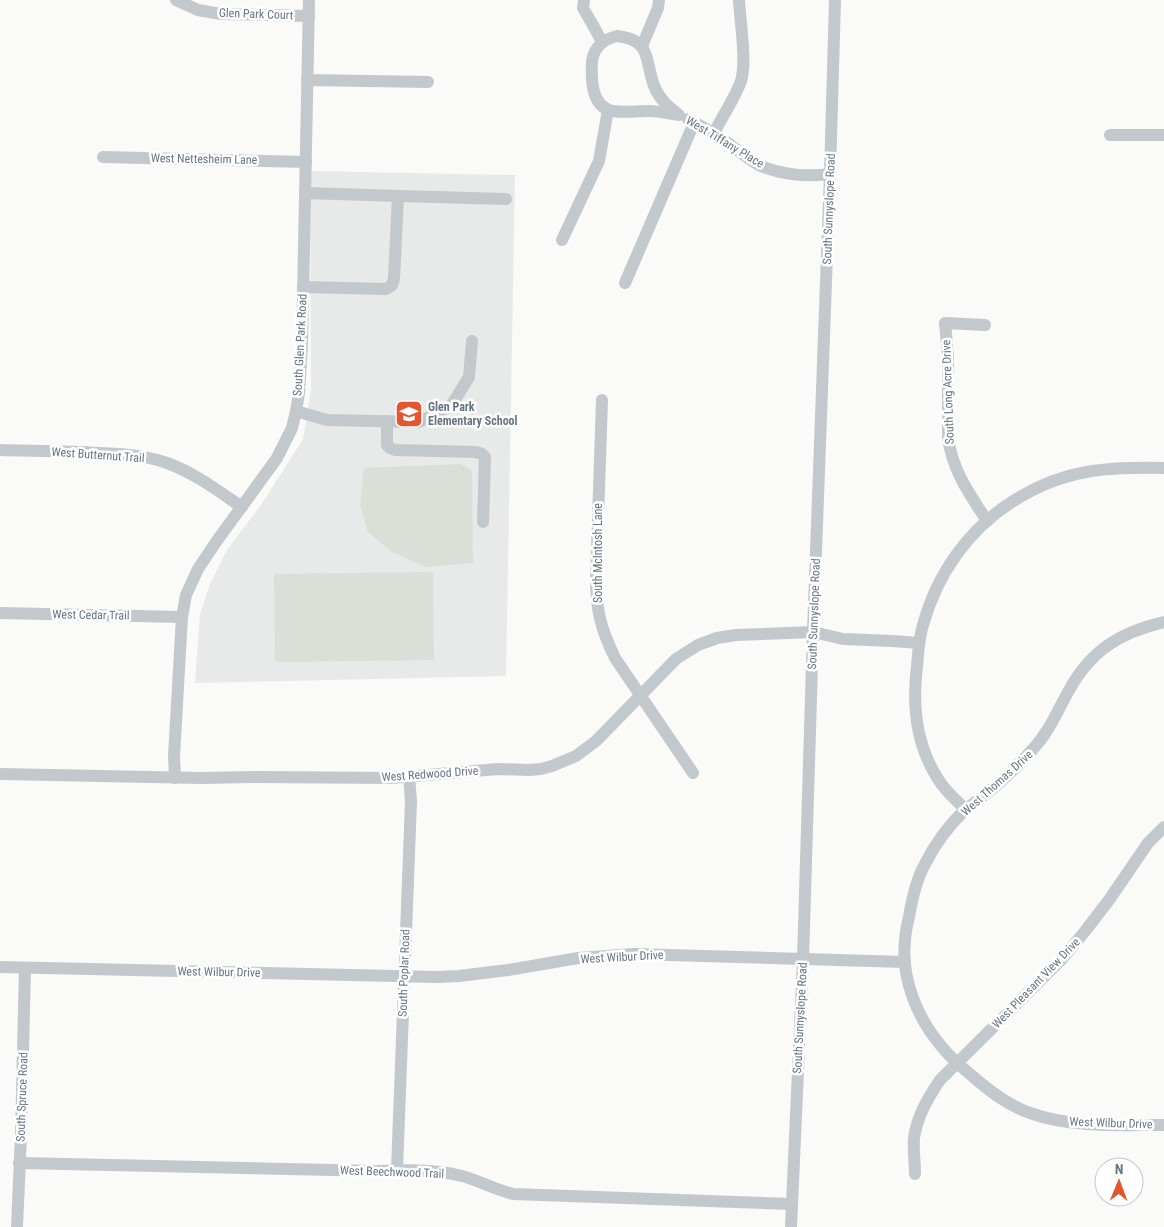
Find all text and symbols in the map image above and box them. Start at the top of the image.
street label: Glen Park Court [219,6,294,22]
street label: West Tiffany Place [684,113,767,171]
street label: West Nettesheim Lane [151,151,258,167]
street label: South Sunnyslope Road [820,153,838,265]
street label: South Glen Park Road [290,293,310,397]
street label: South Long Acre Drive [939,339,957,445]
school or university icon: Glen Park Elementary School [394,399,424,429]
place label: Glen Park Elementary School [428,400,518,428]
street label: West Butternut Trail [51,445,145,465]
street label: South McIntosh Lane [591,503,605,603]
street label: South Sunnyslope Road [805,558,823,670]
street label: West Cedar Trail [52,607,130,623]
street label: West Thomas Drive [958,747,1036,819]
street label: West Redwood Drive [381,764,479,784]
street label: South Poplar Road [395,929,413,1017]
street label: West Pleasant View Drive [989,935,1083,1031]
street label: West Wilbur Drive [580,948,664,966]
street label: South Sunnyslope Road [790,962,810,1074]
street label: West Wilbur Drive [177,964,261,980]
street label: South Spruce Road [13,1052,31,1142]
street label: West Wilbur Drive [1069,1115,1153,1131]
north arrow [1094,1157,1144,1207]
text: N [1115,1161,1124,1177]
street label: West Beechwood Trail [340,1163,444,1181]

